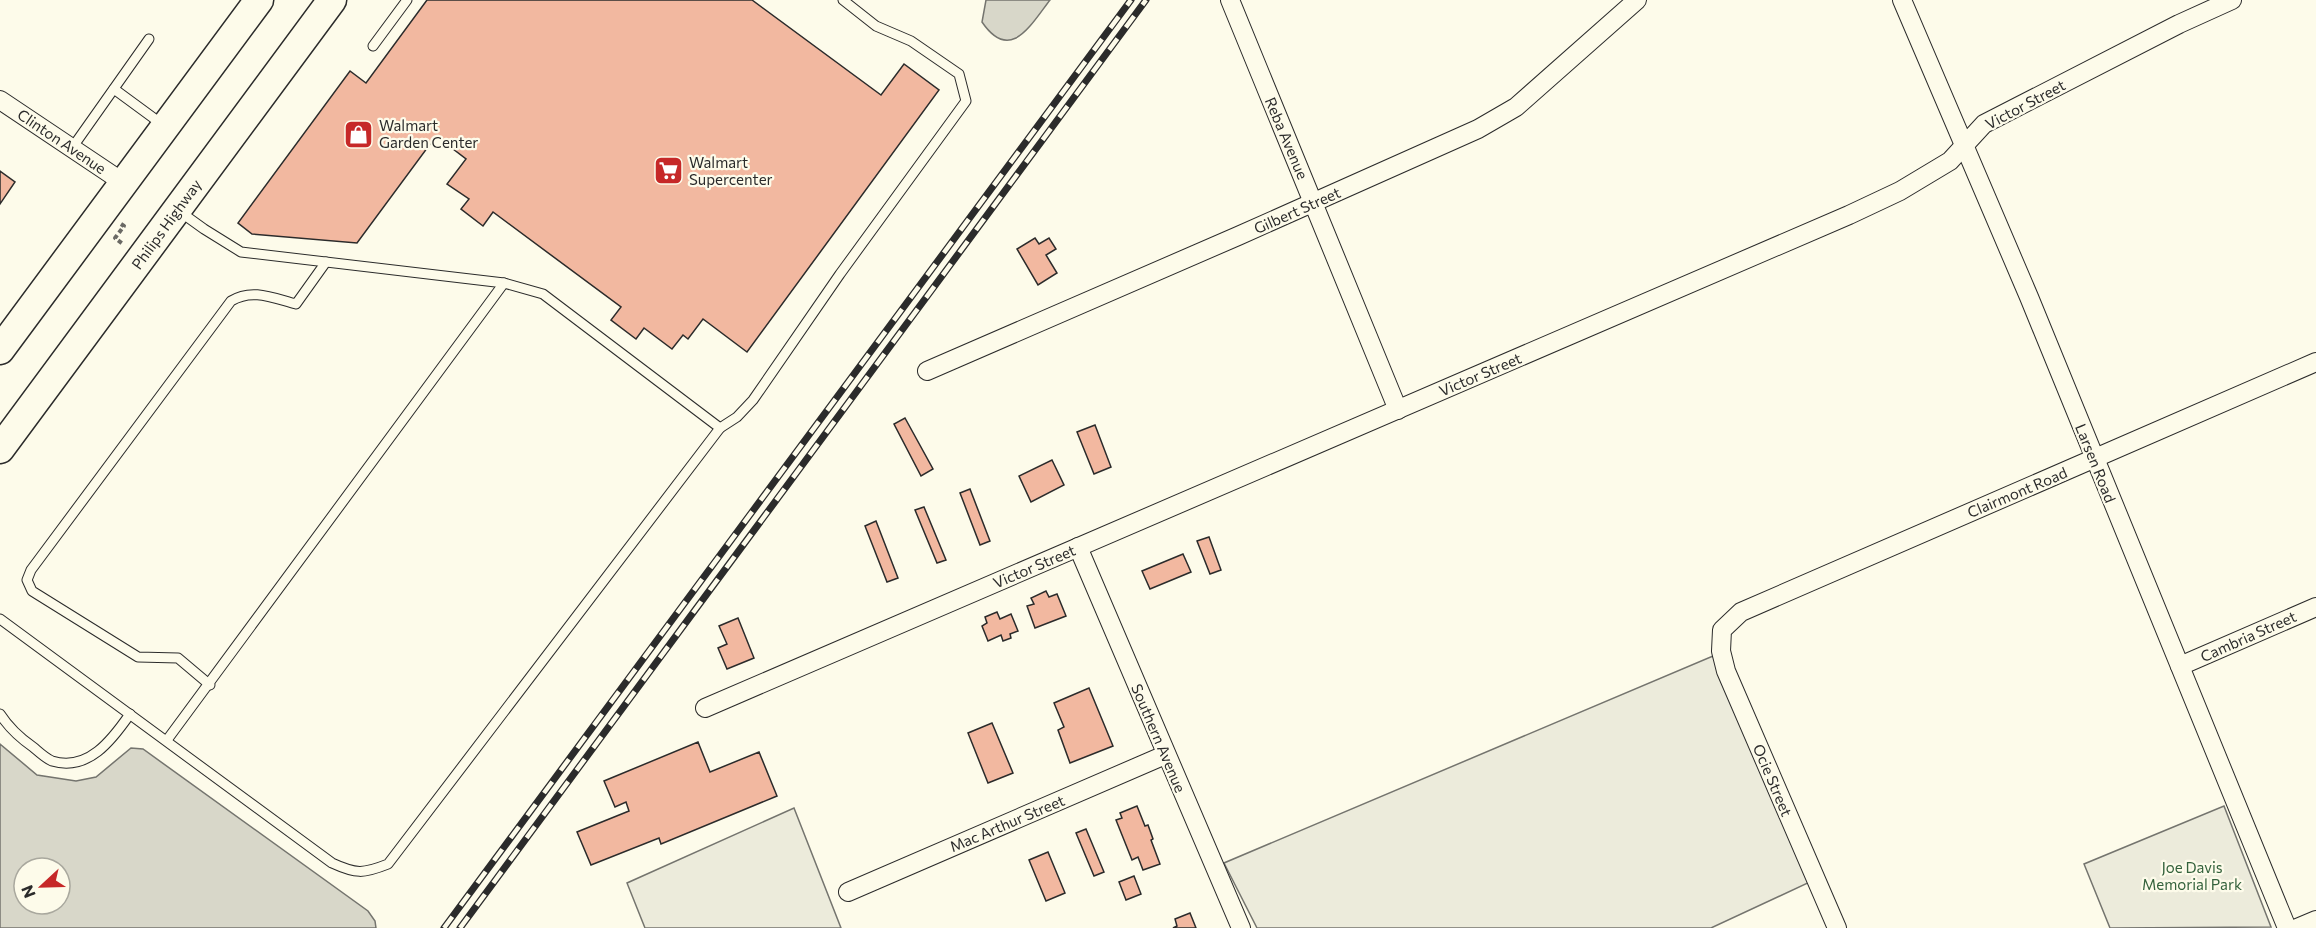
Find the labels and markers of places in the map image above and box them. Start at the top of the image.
place label: Walmart Garden Center [379,116,478,151]
shop icon: Walmart Garden Center [342,118,374,150]
place label: Walmart Supercenter [689,153,773,188]
supermarket icon: Walmart Supercenter [652,155,684,187]

